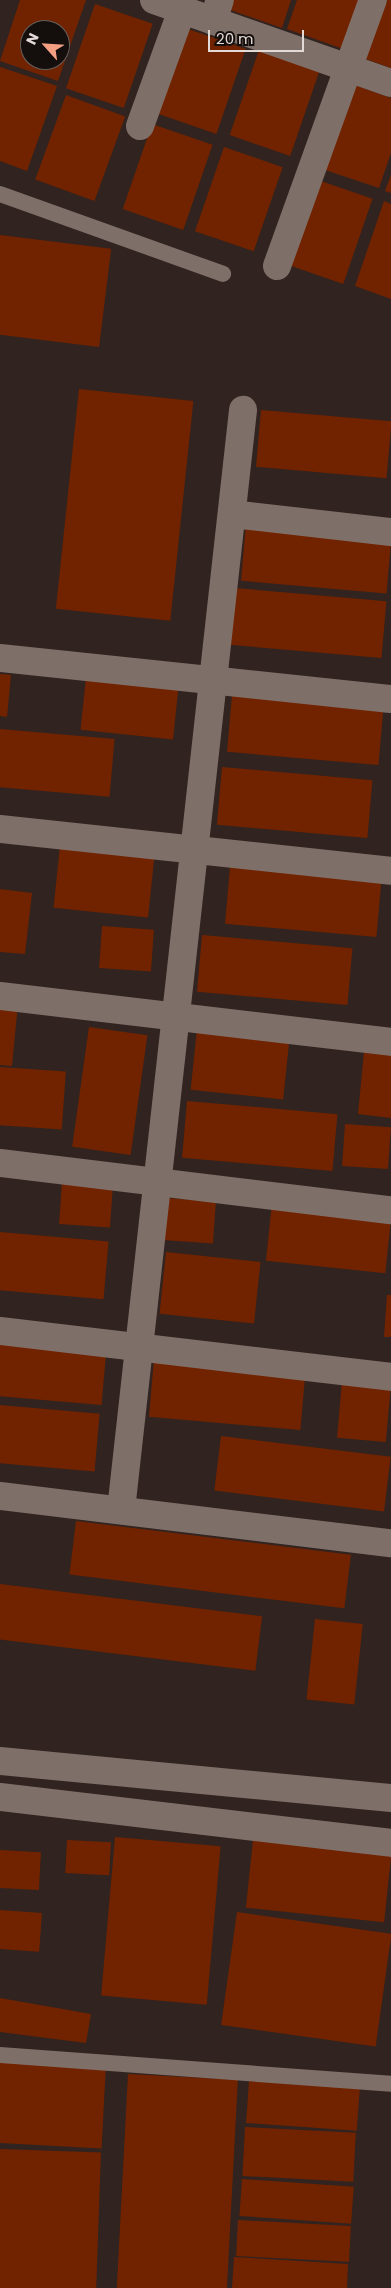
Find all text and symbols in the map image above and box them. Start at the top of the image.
north arrow [20,20,70,70]
scale bar [211,20,307,52]
text: 20 m [216,28,254,49]
text: N [21,30,44,48]

